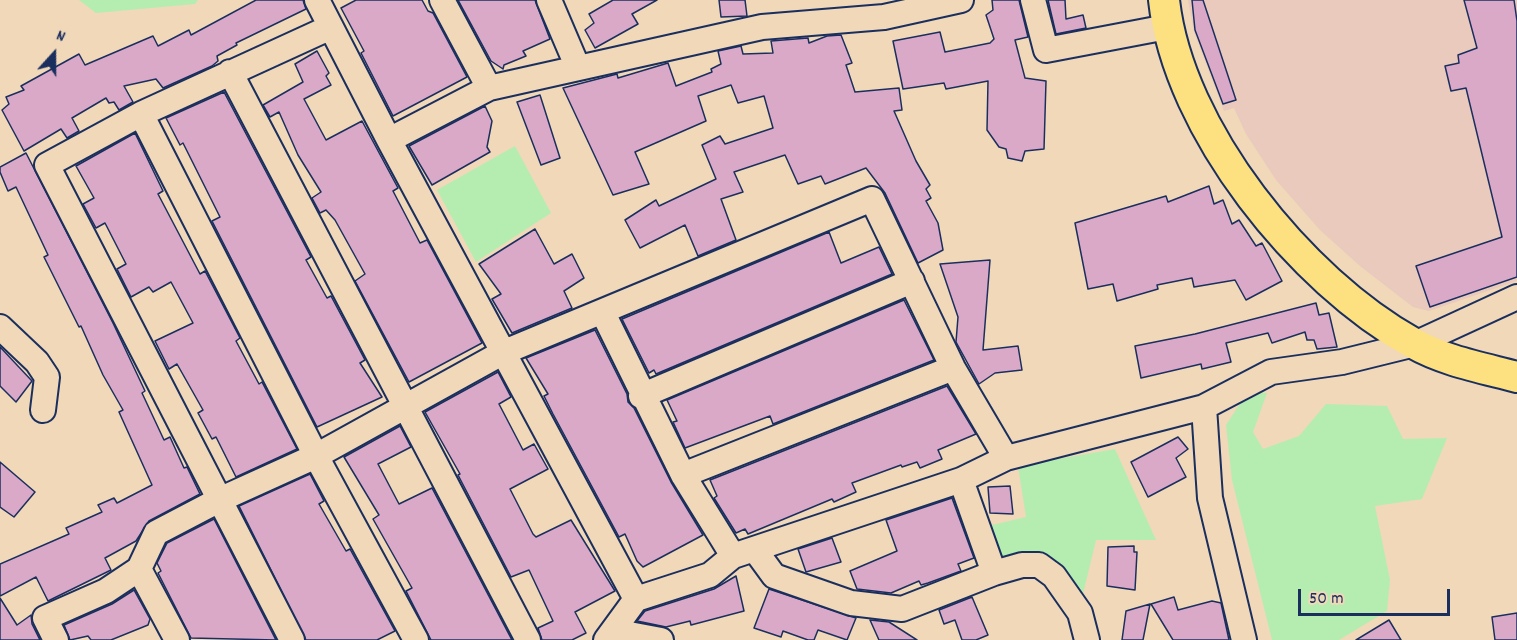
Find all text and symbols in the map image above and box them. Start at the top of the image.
north arrow [24,24,84,84]
text: N [53,25,68,49]
scale bar [1301,577,1452,615]
text: 50 m [1309,587,1344,612]

